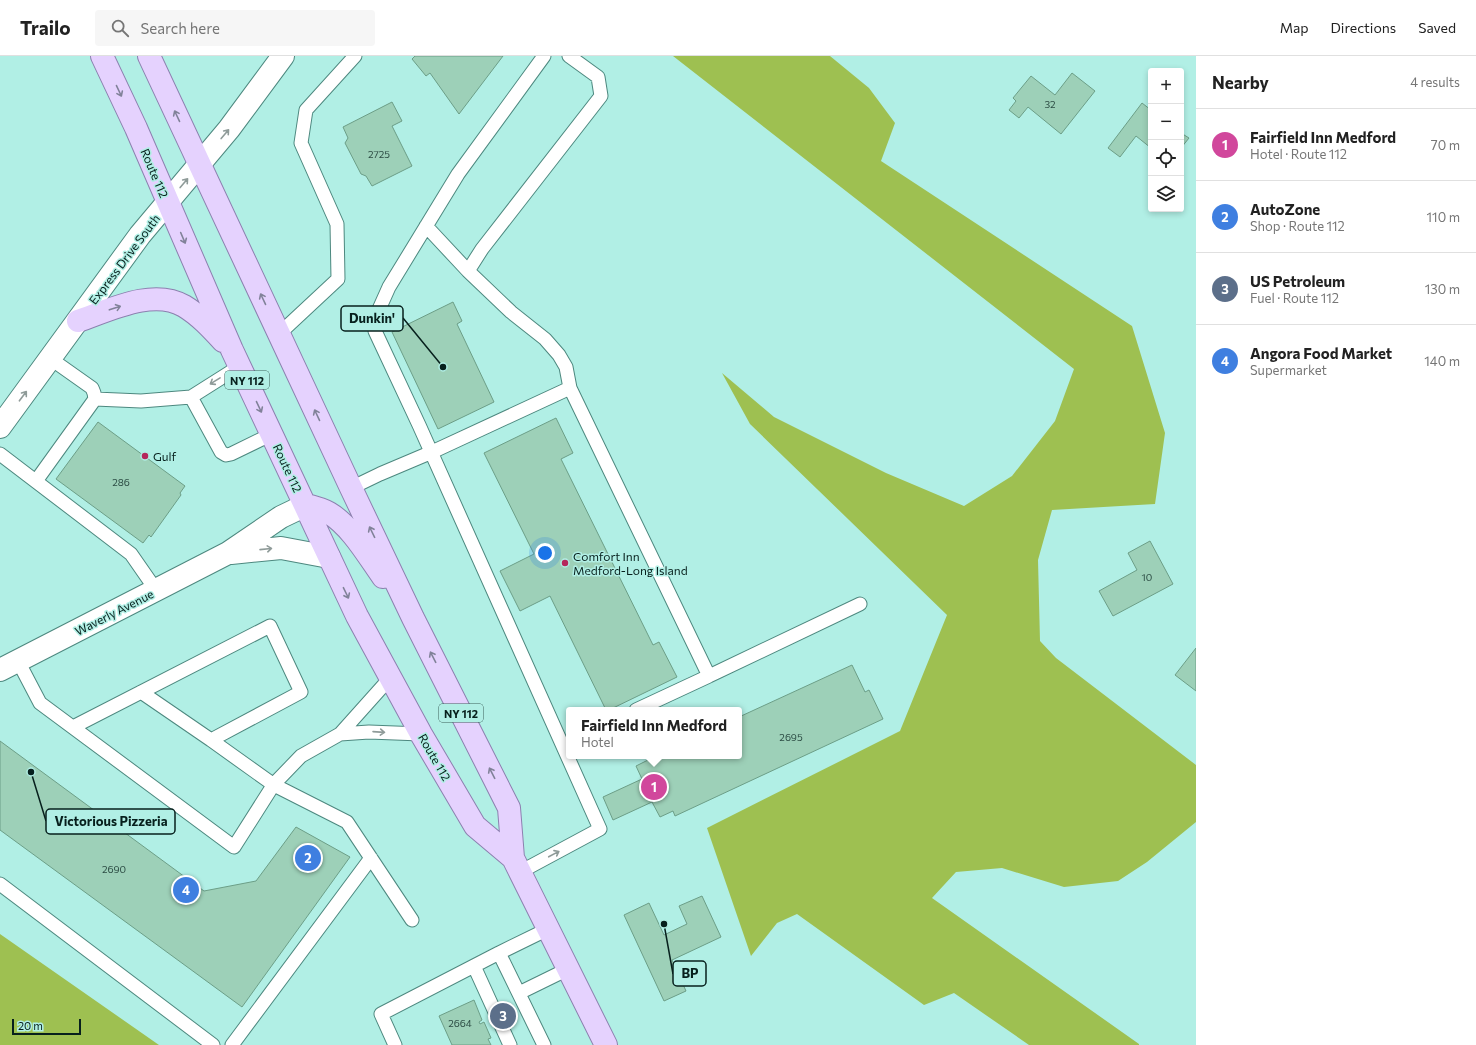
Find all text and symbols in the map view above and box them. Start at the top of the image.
search box [95,10,375,46]
text: Trailo [20,16,71,39]
icon: search [109,17,131,39]
text: Search here [141,19,220,37]
text: Map [1280,19,1309,36]
text: Directions [1331,19,1396,36]
text: Saved [1418,19,1456,36]
map controls [1148,68,1184,212]
button: + [1148,68,1184,104]
text: Nearby [1212,72,1269,93]
text: 4 results [1410,74,1460,90]
one-way arrow [116,85,123,97]
house number: 32 [1044,98,1056,110]
button: − [1148,104,1184,140]
one-way arrow [173,110,180,122]
text: Fairfield Inn Medford [1250,128,1396,146]
one-way arrow [220,129,229,139]
text: 1 [1222,137,1228,153]
text: 70 m [1431,137,1460,153]
button: locate [1148,140,1184,176]
street label: Route 112 [138,146,172,200]
text: Hotel · Route 112 [1250,146,1347,162]
house number: 2725 [368,148,390,160]
button: layers [1148,176,1184,212]
one-way arrow [179,177,188,188]
text: AutoZone [1250,200,1320,218]
text: 2 [1221,209,1229,225]
text: 110 m [1427,209,1460,225]
street label: Express Drive South [86,211,162,307]
text: Shop · Route 112 [1250,218,1345,234]
one-way arrow [180,231,187,243]
text: US Petroleum [1250,272,1345,290]
text: 3 [1221,281,1229,297]
text: 130 m [1425,281,1460,297]
text: Fuel · Route 112 [1250,290,1339,306]
one-way arrow [259,293,266,305]
one-way arrow [109,304,121,312]
callout: Dunkin' [341,306,403,331]
text: Dunkin' [349,310,395,326]
text: Angora Food Market [1250,344,1392,362]
text: 4 [1221,353,1229,369]
text: 140 m [1424,353,1460,369]
text: Supermarket [1250,362,1327,378]
road number: NY 112 [225,371,269,389]
one-way arrow [209,377,221,385]
one-way arrow [19,391,27,402]
one-way arrow [256,401,263,413]
one-way arrow [313,409,320,421]
street label: Route 112 [271,442,305,495]
place label: Gulf [153,449,177,463]
marker: Gulf [140,451,150,461]
house number: 286 [112,476,130,488]
one-way arrow [368,526,375,538]
your location [535,543,555,563]
one-way arrow [259,546,272,553]
place label: Comfort Inn Medford-Long Island [573,549,688,577]
marker: Comfort Inn Medford-Long Island [560,558,570,568]
house number: 10 [1142,571,1152,583]
street label: Waverly Avenue [72,586,156,638]
one-way arrow [343,586,350,598]
one-way arrow [429,651,436,663]
road number: NY 112 [439,704,483,722]
popup [566,707,742,759]
text: Fairfield Inn Medford [581,716,727,734]
one-way arrow [372,729,385,736]
street label: Route 112 [416,731,454,783]
house number: 2695 [779,731,803,743]
text: Hotel [581,734,614,750]
one-way arrow [488,768,495,780]
pin: 1 [641,772,667,802]
callout: Victorious Pizzeria [46,809,175,834]
text: Victorious Pizzeria [54,813,168,829]
pin: 2 [295,843,321,873]
one-way arrow [548,850,560,858]
house number: 2690 [102,863,126,875]
pin: 4 [173,875,199,905]
callout: BP [673,961,706,986]
text: BP [681,965,699,981]
pin: 3 [490,1001,516,1031]
scale bar [12,1017,81,1036]
house number: 2664 [448,1017,472,1029]
text: 20 m [18,1019,43,1032]

